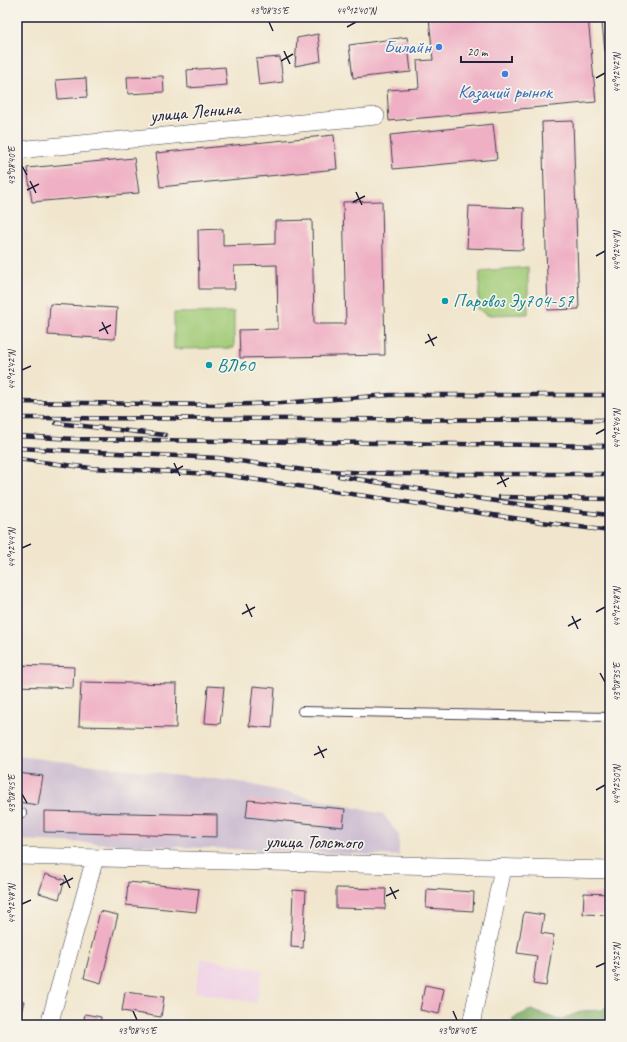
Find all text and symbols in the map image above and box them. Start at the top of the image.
text: 43°08'35"E [250,4,290,17]
text: 44°12'40"N [336,4,378,17]
place label: Билайн [384,35,432,59]
scale bar [461,38,512,64]
marker: Билайн [434,42,444,52]
text: 20 m [467,44,489,60]
text: 44°12'42"N [610,51,623,93]
marker: Казачий рынок [500,69,510,79]
place label: Казачий рынок [458,80,554,104]
street label: улица Ленина [148,96,243,128]
text: 43°08'40"E [5,145,18,185]
text: 44°12'44"N [610,229,623,271]
place label: Паровоз Эу704-57 [453,289,575,313]
marker: Паровоз Эу704-57 [440,296,450,306]
text: 44°12'42"N [5,348,18,390]
place label: ВЛ60 [217,353,256,377]
marker: ВЛ60 [204,360,214,370]
text: 44°12'46"N [610,407,623,449]
text: 44°12'44"N [5,526,18,568]
text: 44°12'48"N [610,585,623,627]
text: 43°08'35"E [610,661,623,701]
text: 44°12'50"N [610,763,623,805]
text: 43°08'45"E [5,773,18,813]
street label: улица Толстого [264,829,364,855]
text: 44°12'48"N [5,882,18,924]
text: 44°12'52"N [610,941,623,983]
text: 43°08'45"E [118,1024,158,1037]
text: 43°08'40"E [438,1024,478,1037]

